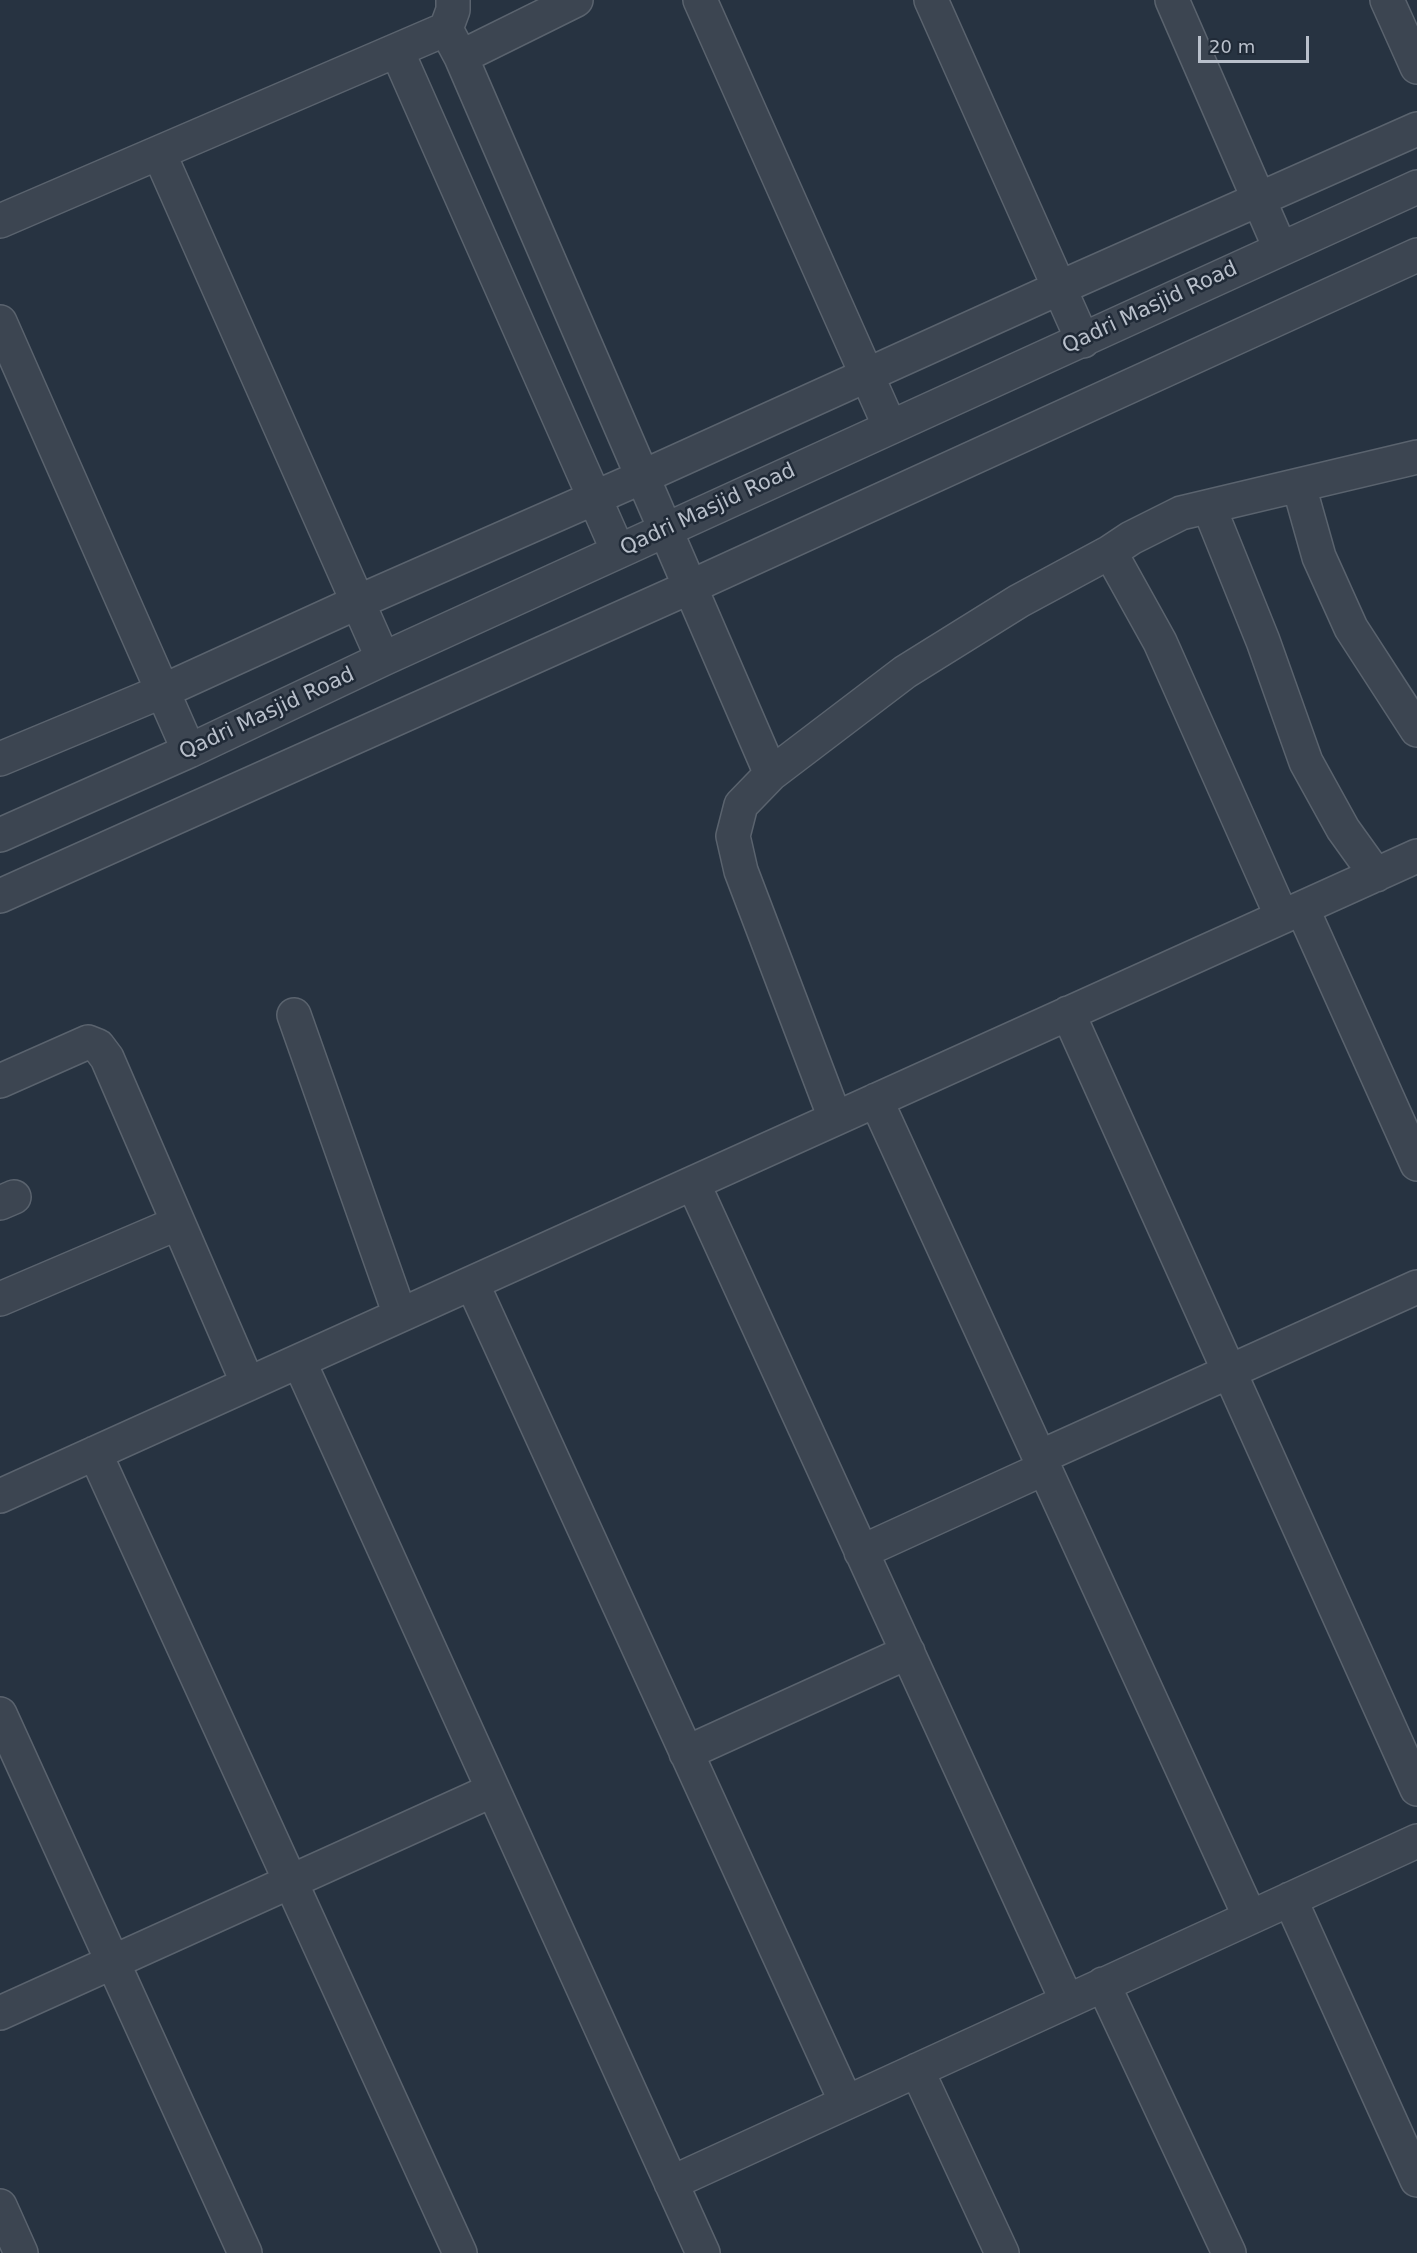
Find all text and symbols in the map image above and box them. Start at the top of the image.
scale bar [1201,24,1312,62]
text: 20 m [1209,36,1255,57]
street label: Qadri Masjid Road [1058,256,1242,360]
street label: Qadri Masjid Road [616,458,800,562]
street label: Qadri Masjid Road [175,662,359,766]

